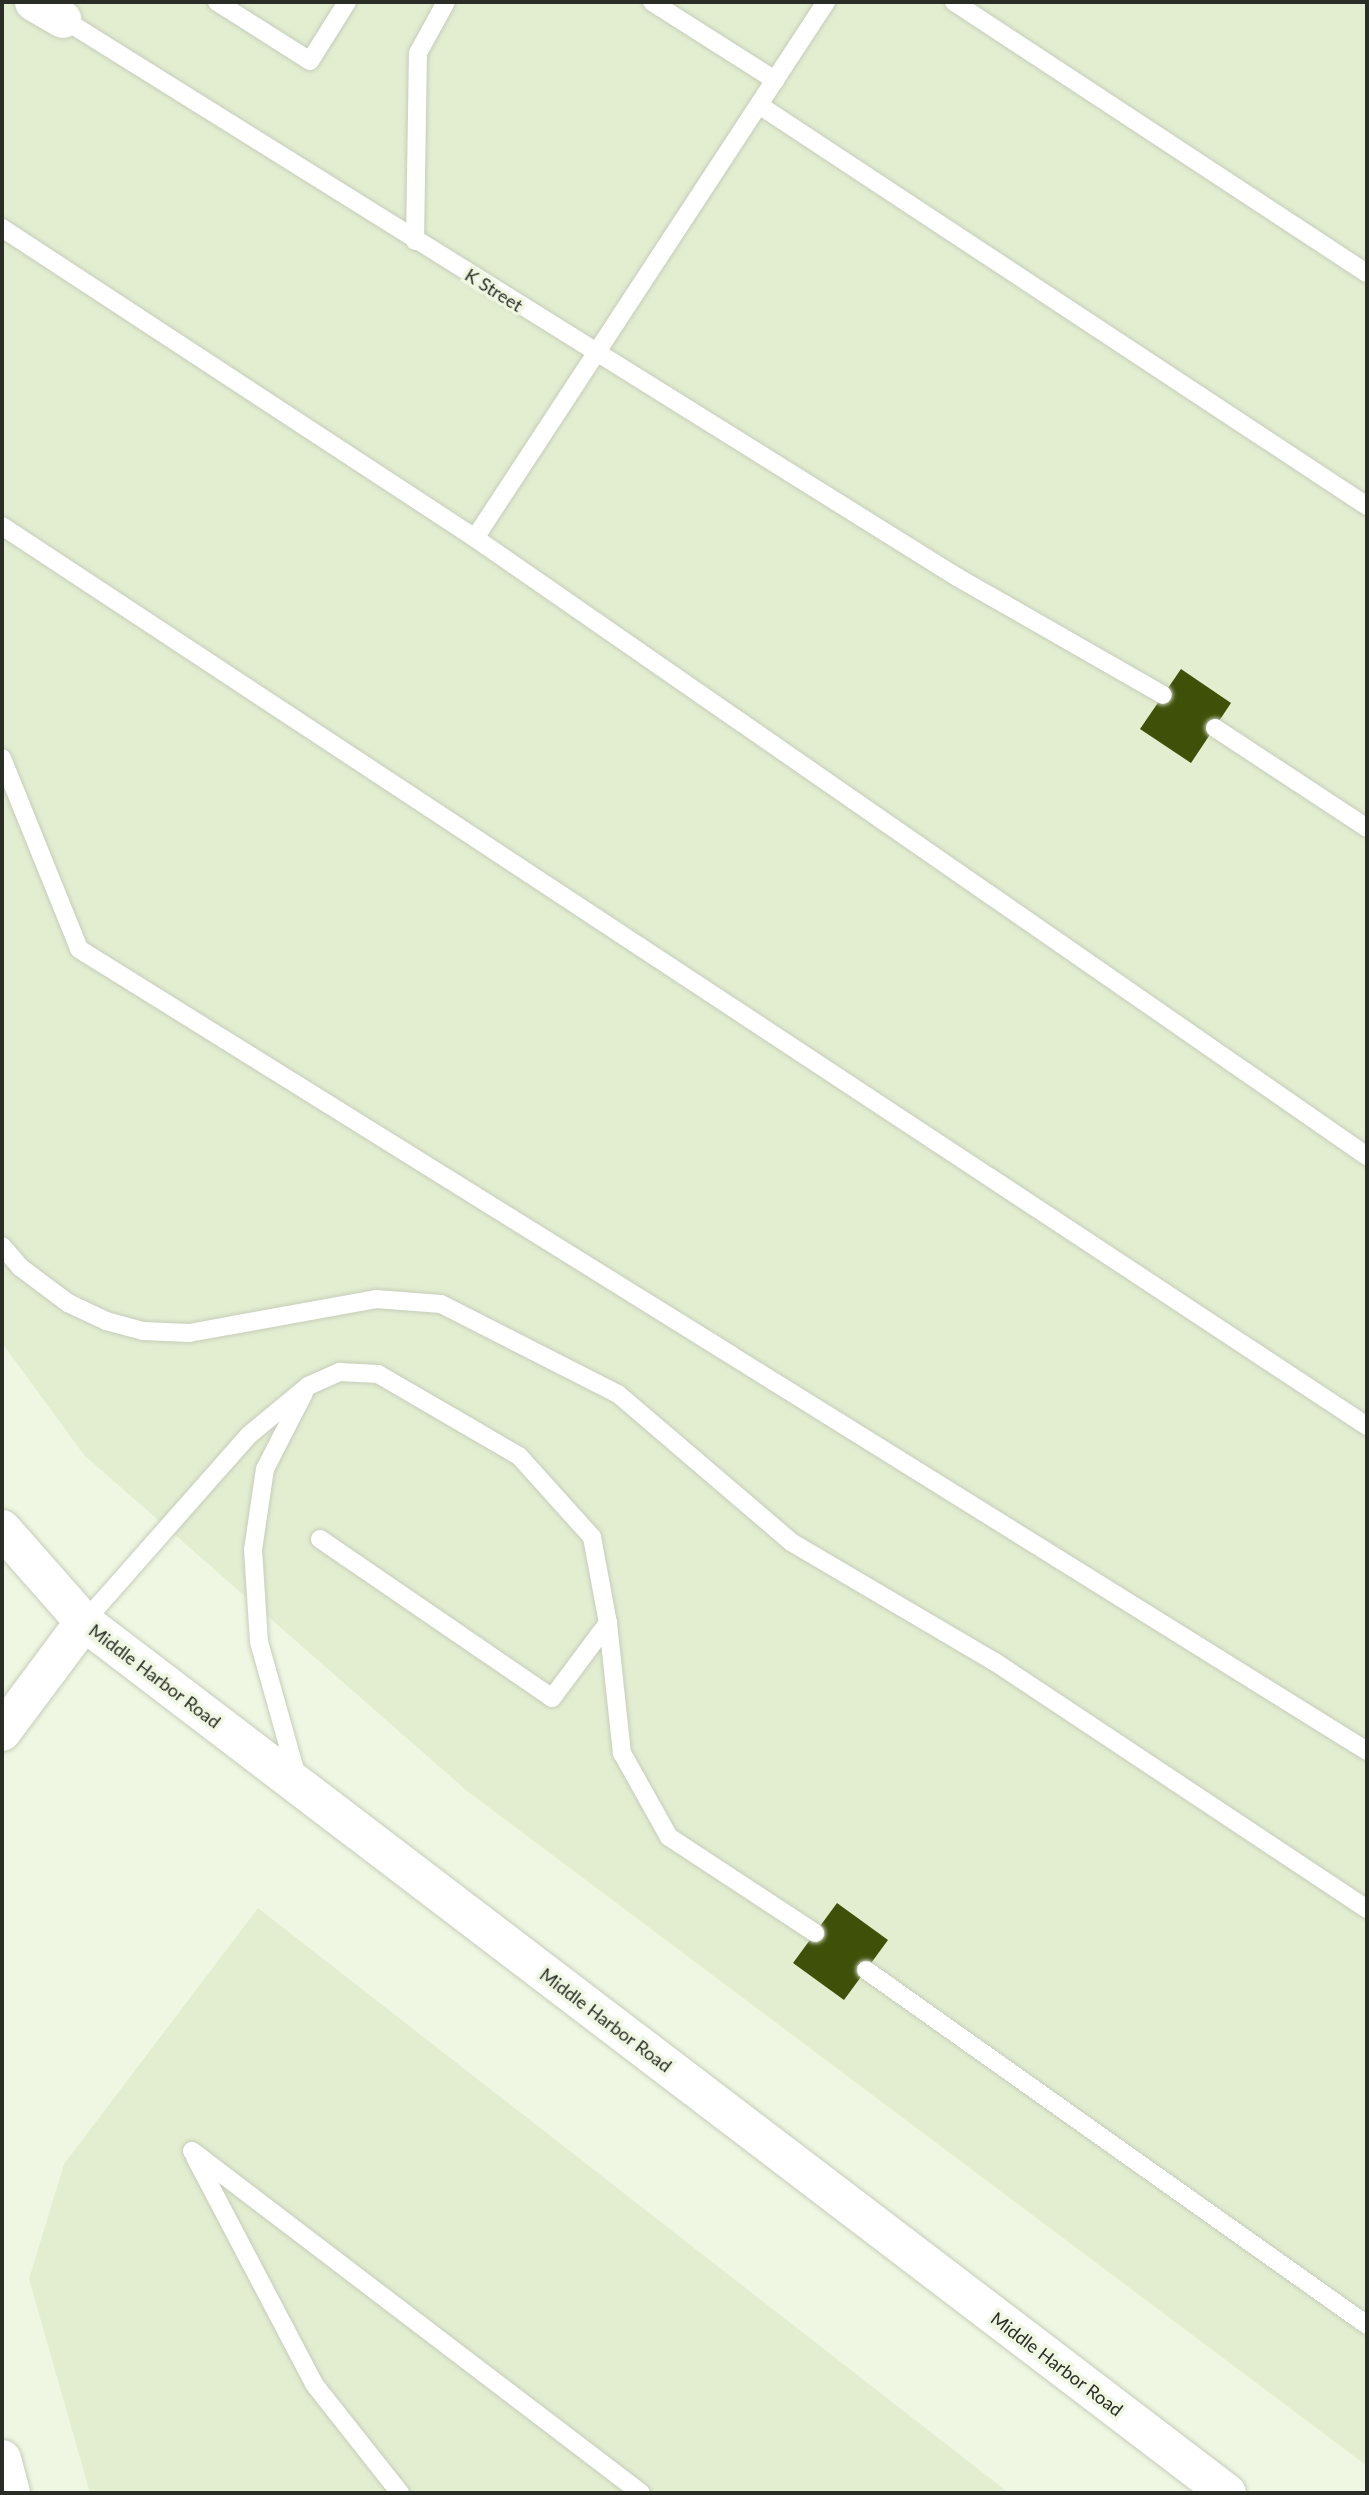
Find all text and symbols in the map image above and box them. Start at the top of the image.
street label: K Street [461,264,527,316]
street label: Middle Harbor Road [85,1619,225,1733]
street label: Middle Harbor Road [536,1963,676,2077]
street label: Middle Harbor Road [987,2307,1127,2421]

